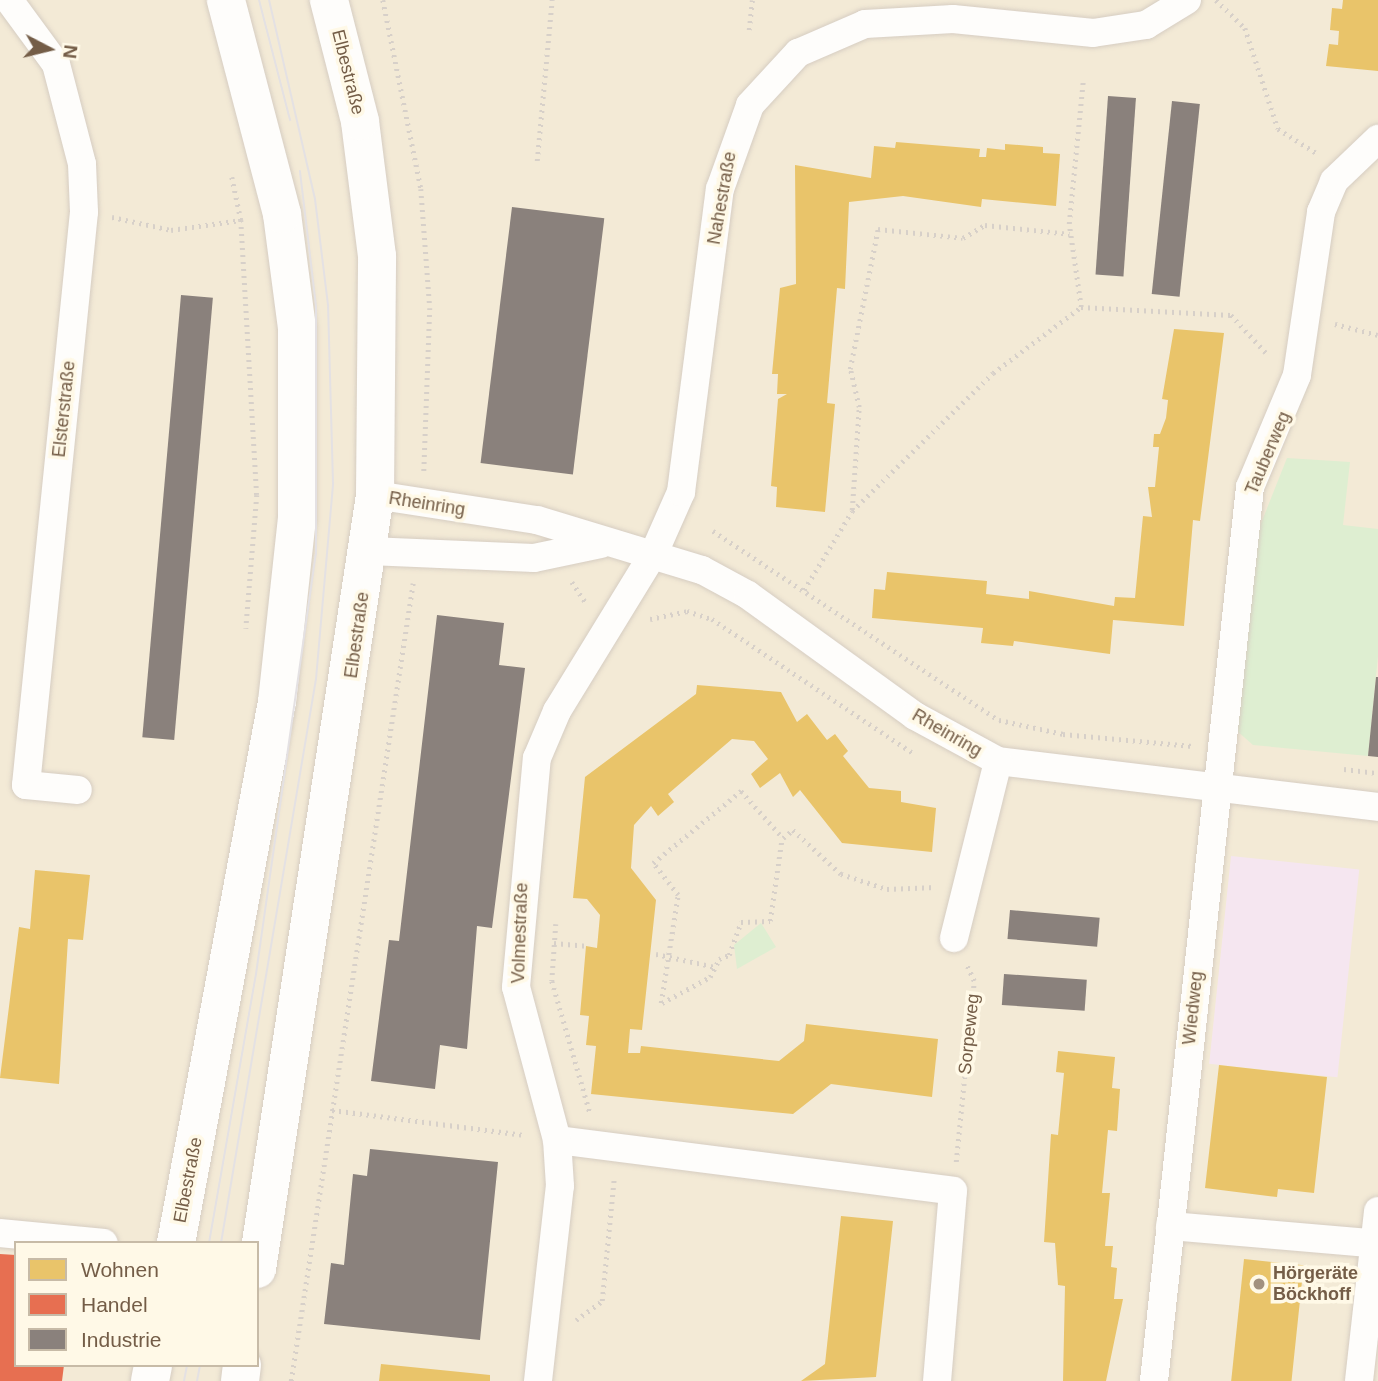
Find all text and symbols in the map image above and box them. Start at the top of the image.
north arrow [14,14,84,84]
street label: Elbestraße [327,27,369,117]
text: N [59,44,82,60]
street label: Nahestraße [703,150,741,246]
street label: Elsterstraße [48,360,80,458]
street label: Tauberweg [1241,408,1295,498]
street label: Rheinring [387,487,467,521]
street label: Elbestraße [340,590,374,680]
street label: Rheinring [908,704,986,762]
street label: Volmestraße [507,882,533,984]
street label: Wiedweg [1178,970,1208,1046]
street label: Sorpeweg [954,993,984,1075]
street label: Elbestraße [169,1135,207,1225]
legend [14,1241,259,1367]
text: Wohnen [81,1258,159,1281]
place label: Hörgeräte Böckhoff [1273,1263,1358,1306]
marker: Hörgeräte Böckhoff [1251,1276,1267,1292]
text: Handel [81,1293,148,1316]
text: Industrie [81,1328,162,1351]

